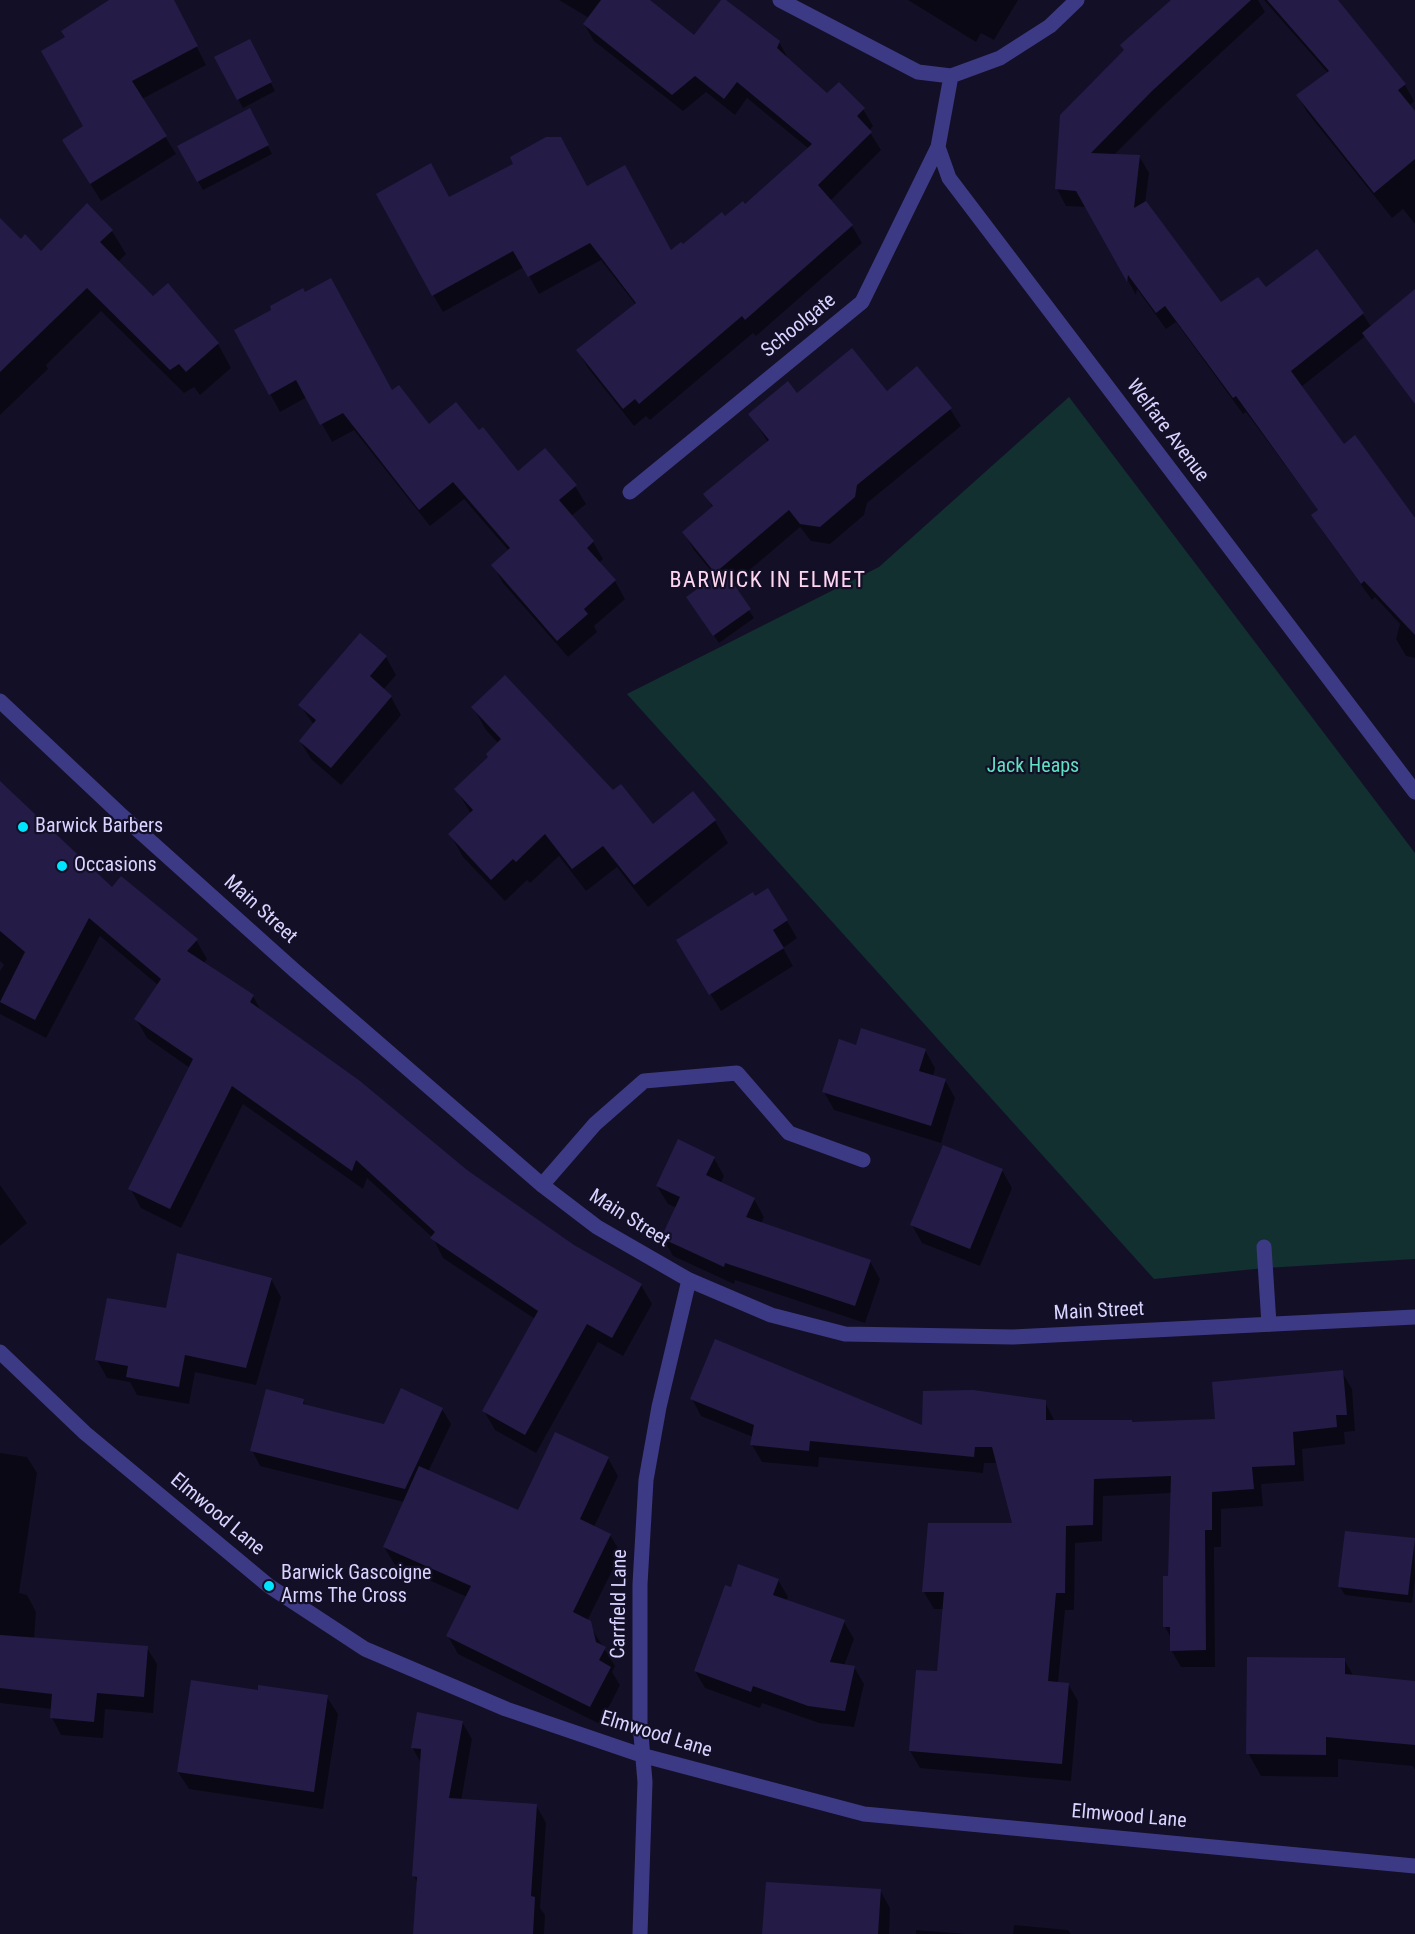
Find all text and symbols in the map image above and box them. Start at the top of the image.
street label: Schoolgate [757,289,841,363]
street label: Welfare Avenue [1121,375,1213,487]
district label: BARWICK IN ELMET [670,568,866,594]
park label: Jack Heaps [987,755,1079,779]
place label: Barwick Barbers [35,815,163,839]
marker: Barwick Barbers [16,820,30,834]
place label: Occasions [74,854,157,878]
marker: Occasions [55,859,69,873]
street label: Main Street [218,871,302,949]
street label: Main Street [584,1185,674,1253]
street label: Main Street [1053,1298,1145,1326]
street label: Elmwood Lane [165,1469,269,1561]
street label: Carrfield Lane [607,1549,633,1659]
place label: Barwick Gascoigne Arms The Cross [281,1562,431,1609]
marker: Barwick Gascoigne Arms The Cross [262,1579,276,1593]
street label: Elmwood Lane [597,1707,715,1763]
street label: Elmwood Lane [1071,1800,1187,1834]

